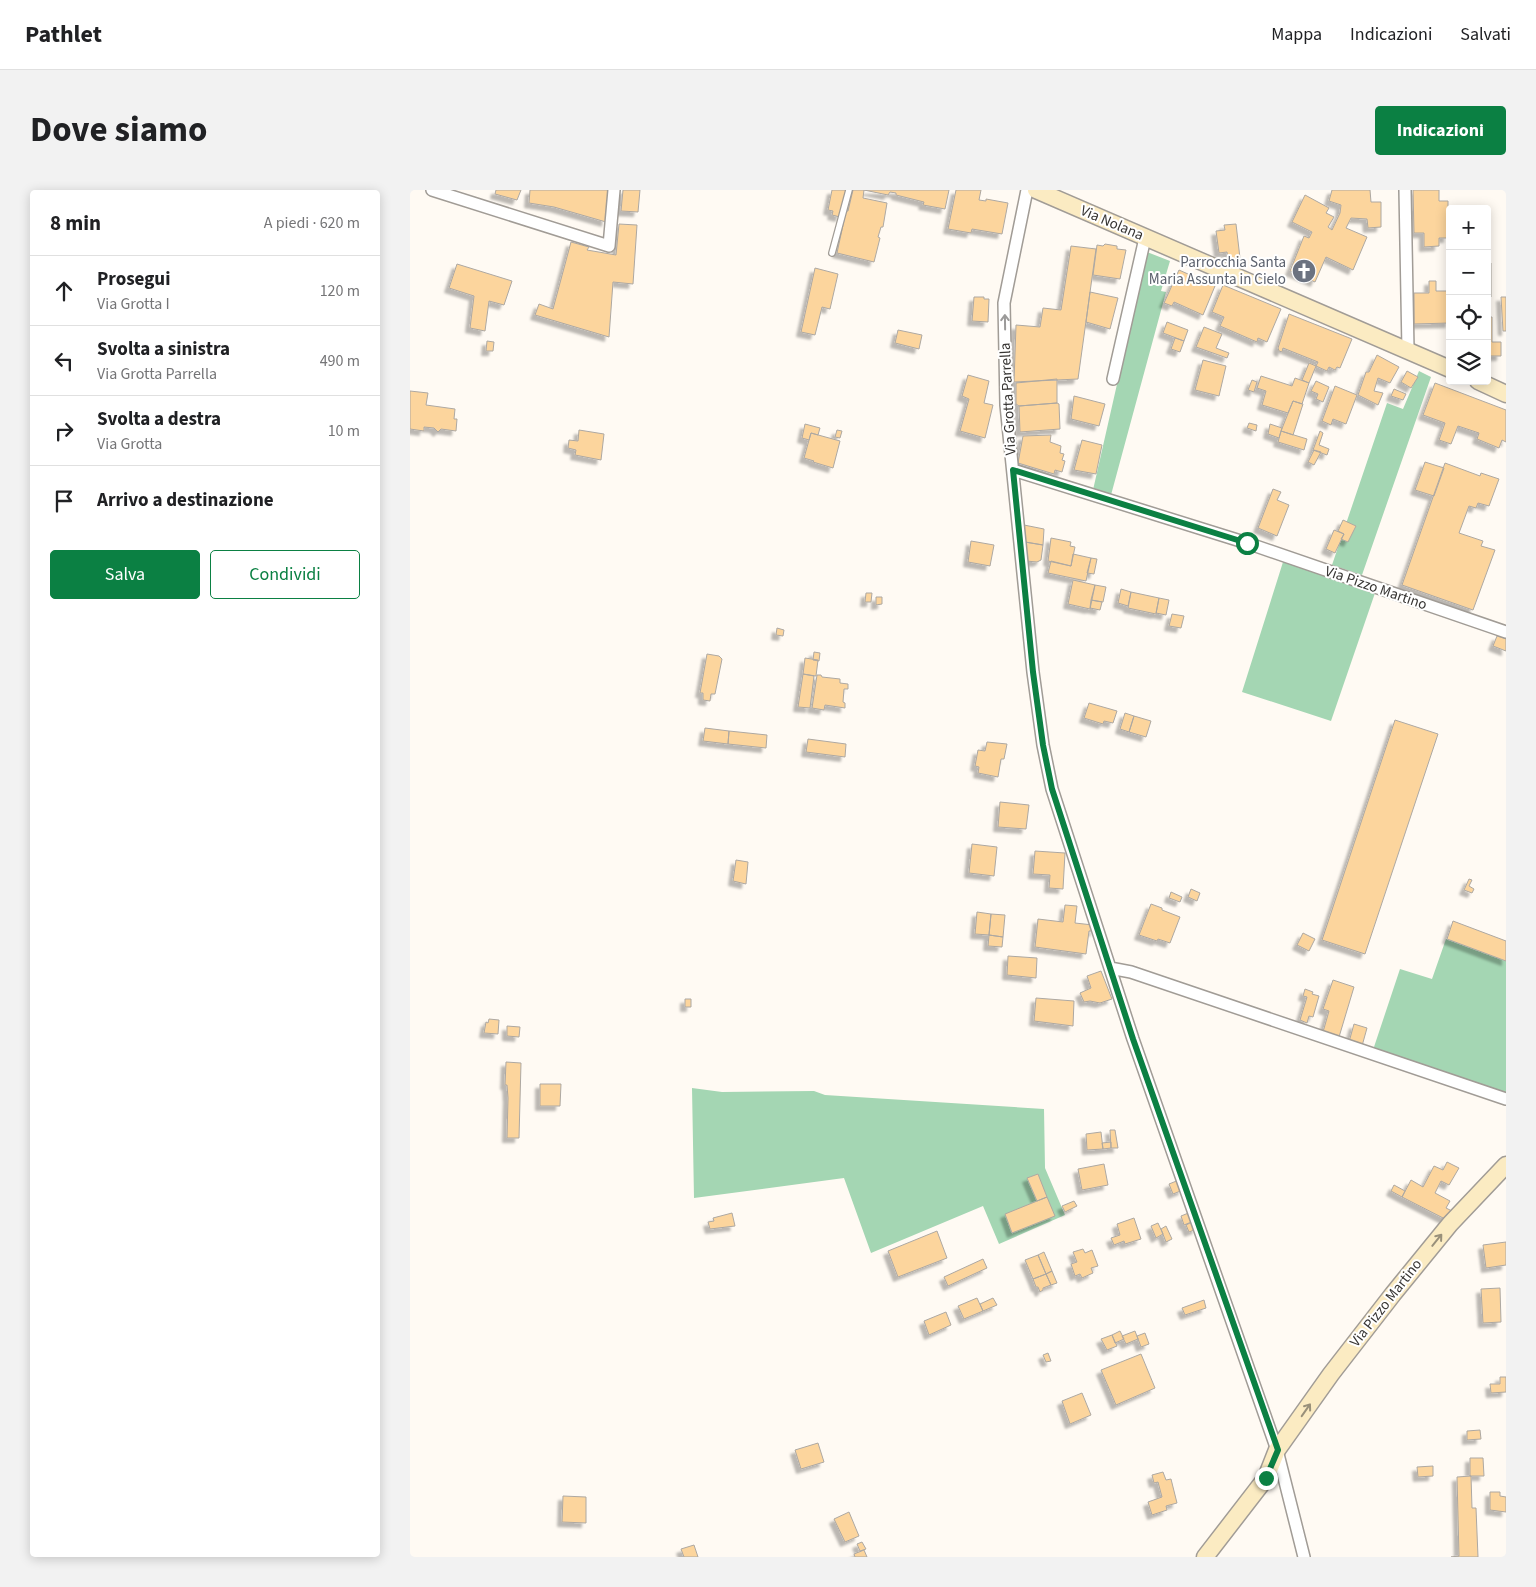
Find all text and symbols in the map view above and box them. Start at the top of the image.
text: Pathlet [25,17,102,52]
text: Mappa [1271,22,1322,47]
text: Indicazioni [1350,22,1432,47]
text: Salvati [1460,22,1511,47]
text: Dove siamo [30,105,208,155]
button: Indicazioni [1375,106,1506,155]
street label: Via Nolana [1077,200,1147,246]
map controls [1446,205,1491,385]
button: + [1446,205,1491,250]
text: 8 min [50,208,101,238]
text: A piedi · 620 m [264,212,360,234]
button: − [1446,250,1491,295]
place label: Parrocchia Santa Maria Assunta in Cielo [1149,252,1286,290]
church icon: Parrocchia Santa Maria Assunta in Cielo [1291,258,1317,284]
text: Prosegui [97,266,170,293]
icon: ahead [50,277,78,305]
text: 120 m [320,280,360,302]
text: Via Grotta I [97,293,170,315]
button: locate [1446,295,1491,340]
one-way arrow [1000,314,1009,330]
text: Svolta a sinistra [97,336,230,363]
button: layers [1446,340,1491,385]
street label: Via Grotta Parrella [995,342,1021,456]
icon: left [50,347,78,375]
text: 490 m [320,350,360,372]
text: Via Grotta Parrella [97,363,217,385]
text: Svolta a destra [97,406,221,433]
icon: right [50,417,78,445]
text: 10 m [328,420,360,442]
text: Via Grotta [97,433,162,455]
icon: arrive [50,487,78,515]
text: Arrivo a destinazione [97,487,274,514]
route start [1236,532,1259,555]
button: Salva [50,550,200,599]
button: Condividi [210,550,360,599]
street label: Via Pizzo Martino [1322,561,1430,615]
one-way arrow [1431,1234,1442,1247]
street label: Via Pizzo Martino [1345,1255,1427,1351]
one-way arrow [1301,1403,1311,1417]
route end [1255,1467,1278,1490]

